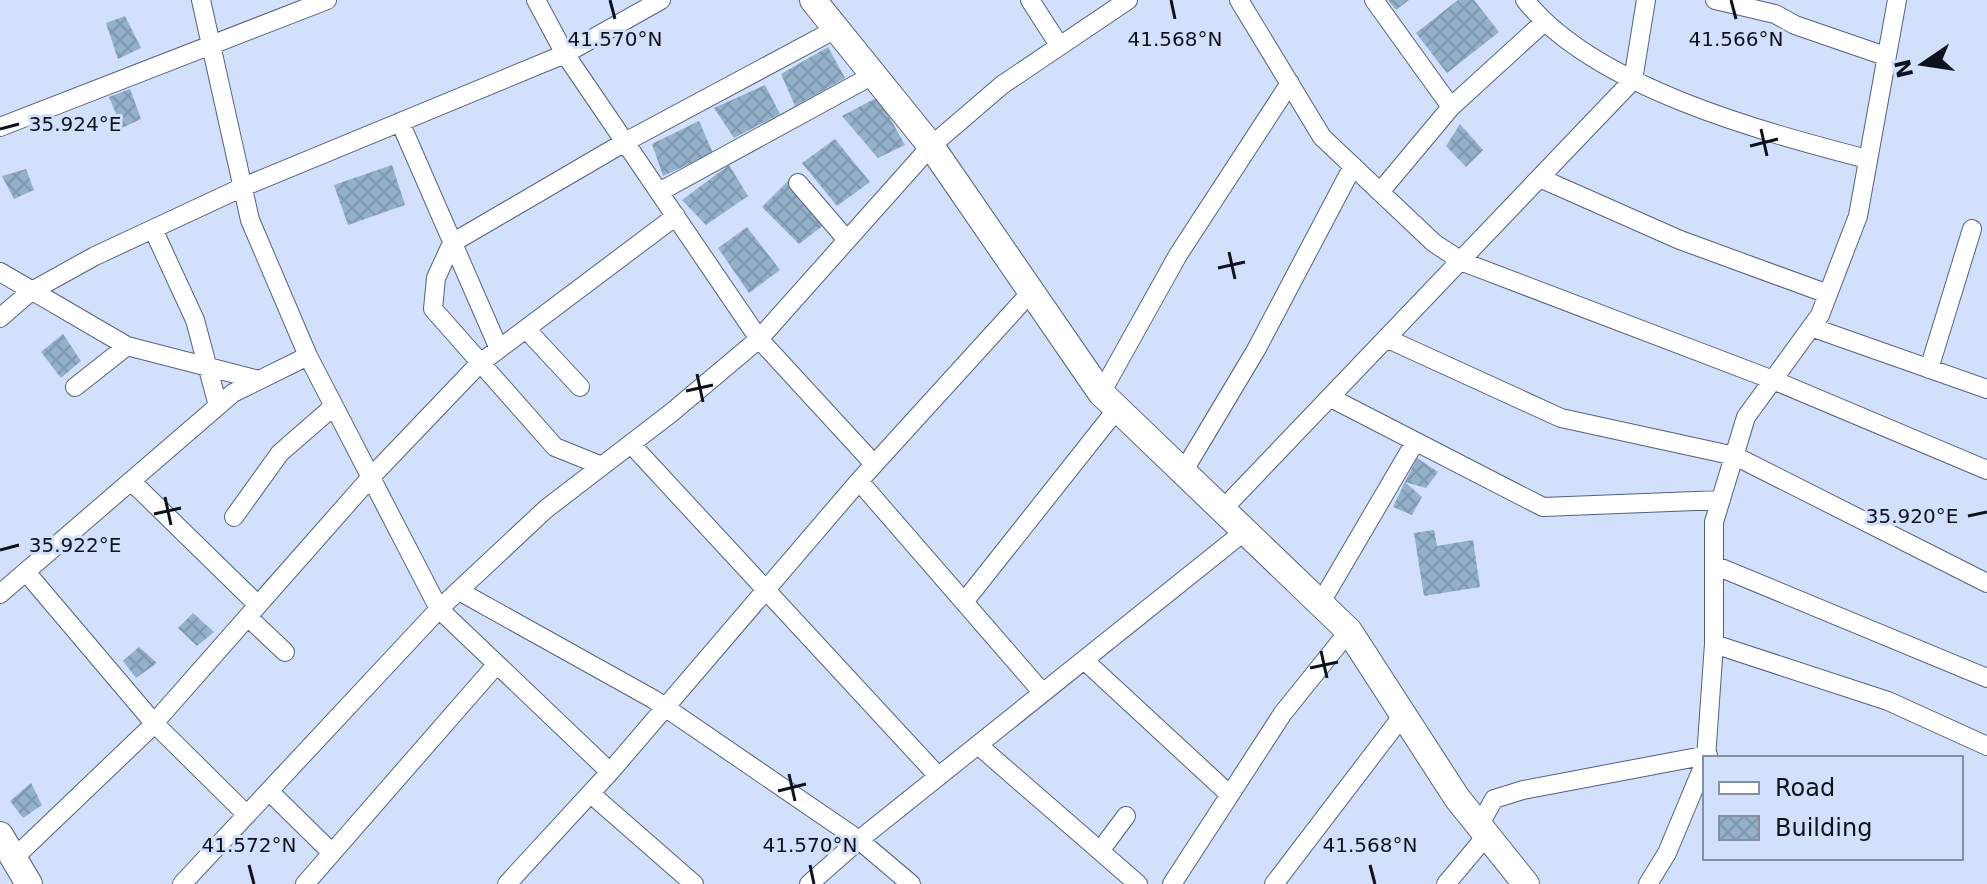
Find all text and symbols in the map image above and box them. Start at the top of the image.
north arrow [1883,24,1963,104]
text: 41.570°N [568,27,662,51]
text: 41.568°N [1128,27,1222,51]
text: 41.566°N [1689,27,1783,51]
text: N [1890,57,1918,80]
text: 35.924°E [29,112,121,136]
text: 35.920°E [1866,504,1958,528]
text: 35.922°E [29,533,121,557]
legend [1703,756,1963,860]
text: Road [1775,774,1835,802]
text: Building [1775,814,1872,842]
text: 41.572°N [202,833,296,857]
text: 41.570°N [763,833,857,857]
text: 41.568°N [1323,833,1417,857]

